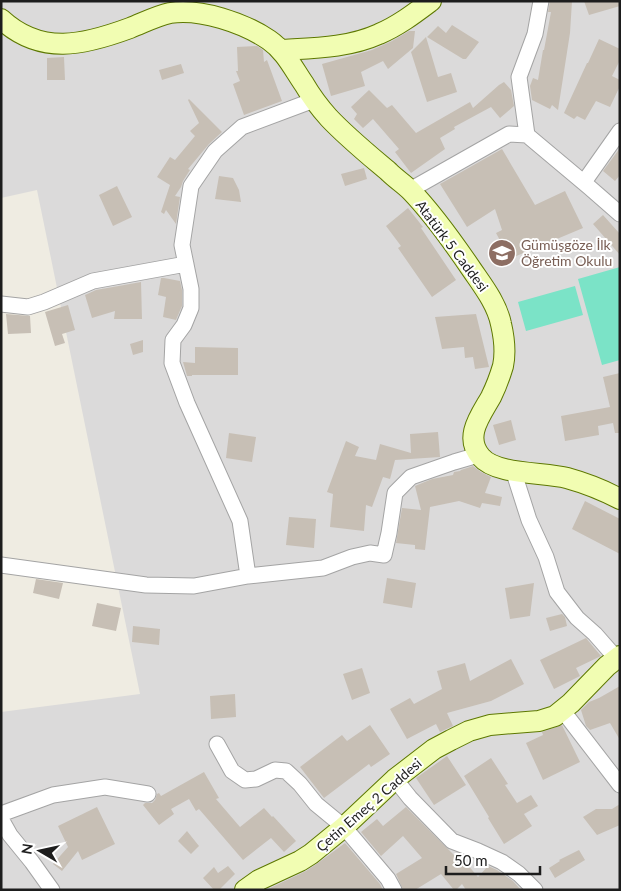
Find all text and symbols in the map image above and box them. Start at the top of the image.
street label: Atatürk 5 Caddesi [412,197,492,295]
place label: Gümüşgöze İlk Öğretim Okulu [521,236,612,269]
school or university icon: Gümüşgöze İlk Öğretim Okulu [487,238,517,268]
street label: Çetin Emeç 2 Caddesi [312,754,425,855]
north arrow [15,826,65,876]
text: N [17,842,36,856]
scale bar [446,844,540,876]
text: 50 m [454,851,488,869]

